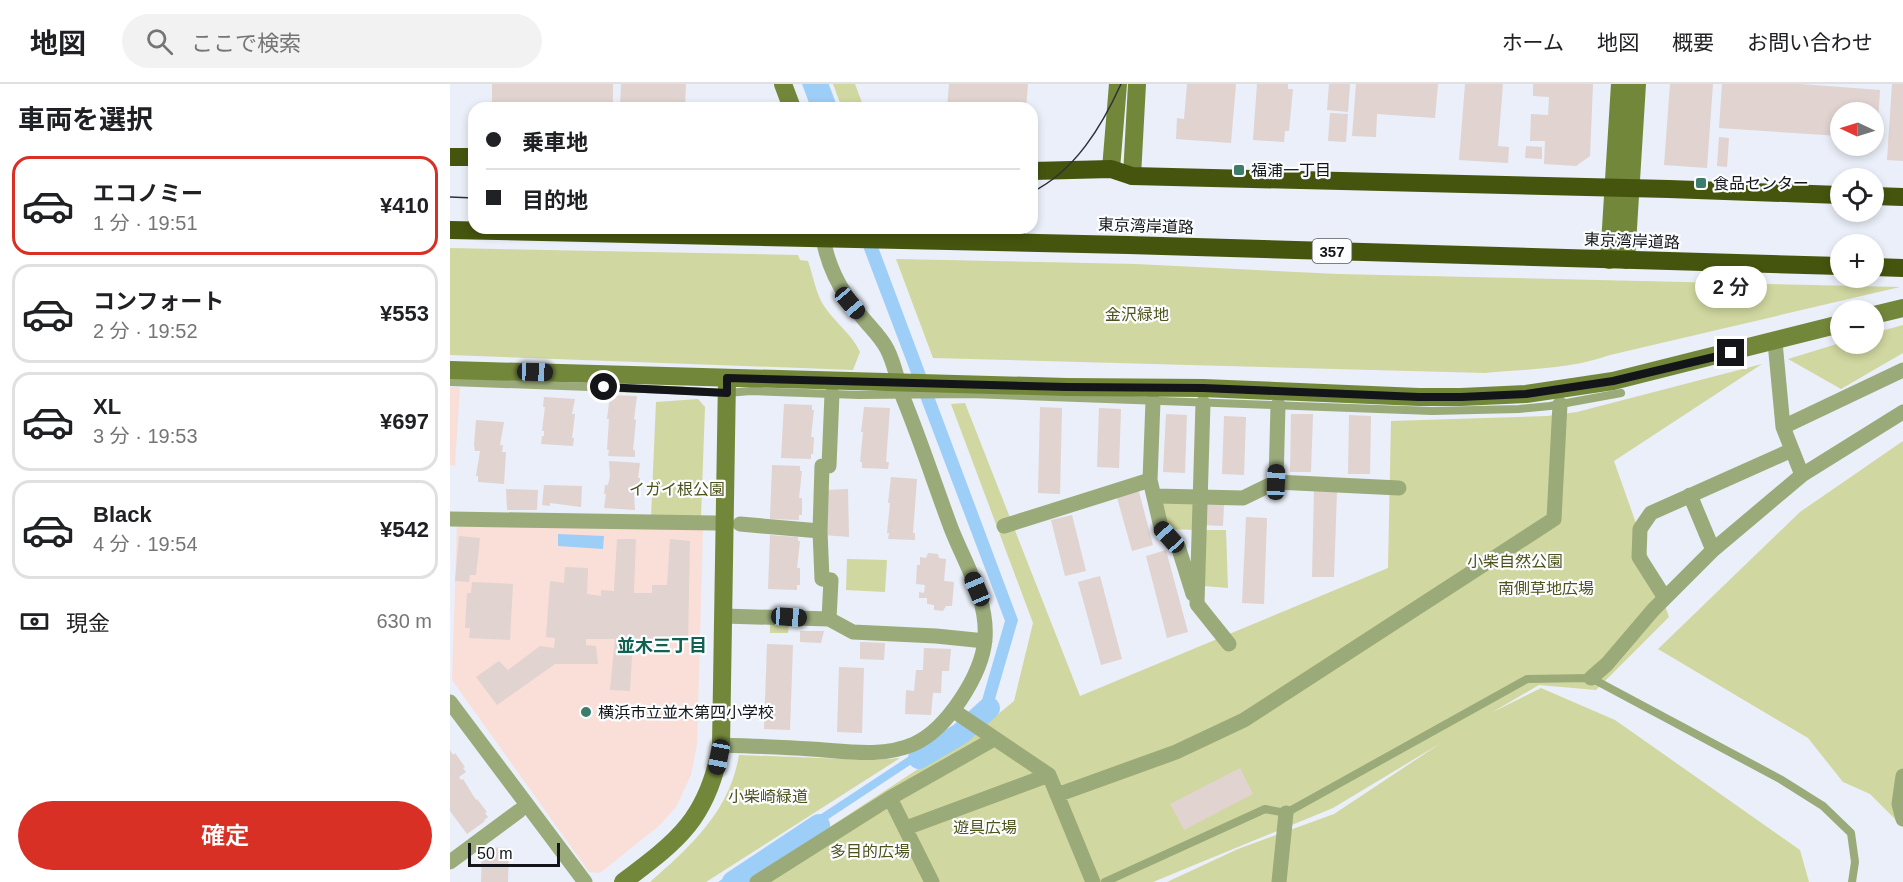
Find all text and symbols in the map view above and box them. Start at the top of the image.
search box [122,14,542,68]
icon: search [143,25,176,58]
text: 地図 [30,28,86,59]
text: ここで検索 [191,31,301,56]
text: ホーム [1502,31,1564,54]
text: 地図 [1597,31,1639,54]
text: 概要 [1672,31,1714,54]
text: お問い合わせ [1747,31,1873,54]
north arrow [1830,102,1884,156]
map controls [1830,102,1884,354]
text: 車両を選択 [18,105,153,135]
text: 乗車地 [522,130,588,155]
place label: 福浦一丁目 [1251,162,1331,179]
marker: 福浦一丁目 [1232,163,1246,177]
button: locate [1830,168,1884,222]
place label: 食品センター [1713,175,1809,192]
marker: 食品センター [1694,176,1708,190]
icon: car [21,179,75,233]
text: エコノミー [93,181,203,206]
text: 目的地 [522,188,588,213]
text: ¥410 [380,193,429,218]
text: 1 分 · 19:51 [93,212,198,234]
street label: 東京湾岸道路 [1098,216,1194,236]
street label: 東京湾岸道路 [1584,231,1680,251]
button: + [1830,234,1884,288]
road number: 357 [1312,239,1352,263]
callout: 2 分 [1695,266,1767,308]
text: 2 分 [1713,276,1749,298]
car [832,283,868,323]
icon: car [21,287,75,341]
text: コンフォート [93,289,224,314]
button: − [1830,300,1884,354]
text: ¥553 [380,301,429,326]
park label: 金沢緑地 [1105,306,1169,323]
text: 2 分 · 19:52 [93,320,198,342]
route end [1717,339,1744,366]
car [517,362,553,382]
route start [590,373,617,400]
text: XL [93,394,121,419]
icon: car [21,395,75,449]
text: ¥697 [380,409,429,434]
text: 3 分 · 19:53 [93,425,198,447]
car [1266,464,1286,500]
park label: イガイ根公園 [629,481,725,498]
text: Black [93,502,152,527]
icon: car [21,503,75,557]
text: ¥542 [380,517,429,542]
car [1150,518,1188,556]
text: 4 分 · 19:54 [93,533,198,555]
park label: 小柴自然公園 [1467,553,1563,570]
car [962,569,992,609]
park label: 南側草地広場 [1498,580,1594,597]
icon: cash [18,605,51,638]
car [770,607,808,627]
text: 630 m [376,610,432,632]
text: 現金 [66,611,110,636]
district label: 並木三丁目 [617,636,707,656]
place label: 横浜市立並木第四小学校 [598,704,774,721]
marker: 横浜市立並木第四小学校 [579,705,593,719]
car [707,738,731,776]
park label: 小柴崎緑道 [728,788,808,805]
button: 確定 [18,801,432,870]
park label: 遊具広場 [953,819,1017,836]
scale bar [468,840,560,868]
park label: 多目的広場 [830,843,910,860]
text: 50 m [477,845,513,862]

